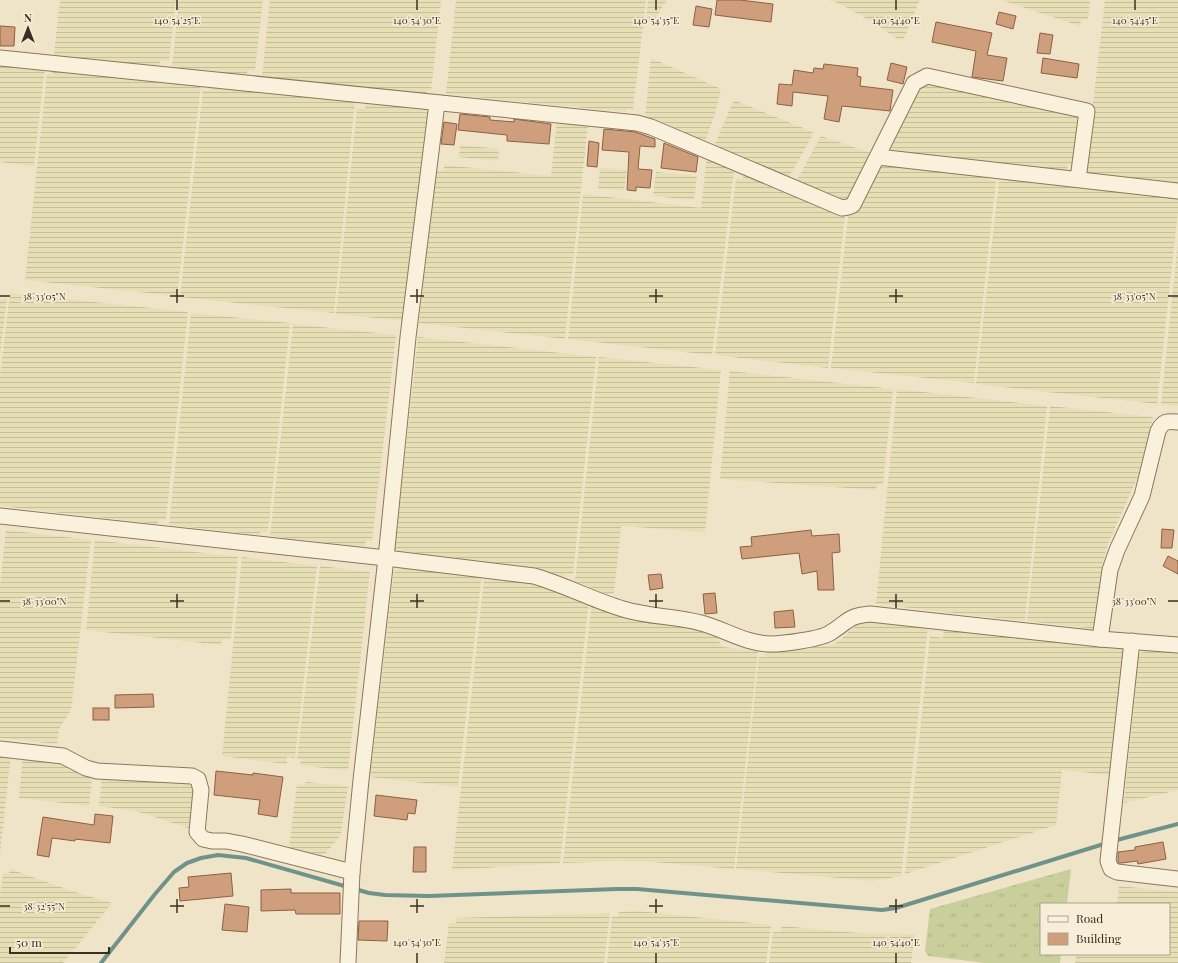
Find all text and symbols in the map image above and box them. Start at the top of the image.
north arrow [8,8,48,48]
text: N [24,10,32,25]
text: 140°54'25"E [154,13,200,27]
text: 140°54'30"E [393,13,441,27]
text: 140°54'35"E [633,13,679,27]
text: 140°54'40"E [872,13,920,27]
text: 140°54'45"E [1112,13,1158,27]
text: 38°33'05"N [22,289,66,303]
text: 38°33'05"N [1112,289,1156,303]
text: 38°33'00"N [21,594,67,608]
text: 38°33'00"N [1111,594,1157,608]
text: 38°32'55"N [23,899,65,913]
legend [1040,903,1170,955]
text: Road [1076,910,1103,926]
scale bar [10,929,109,955]
text: Building [1076,930,1122,946]
text: 50 m [16,934,42,950]
text: 140°54'30"E [393,935,441,949]
text: 140°54'35"E [633,935,679,949]
text: 140°54'40"E [872,935,920,949]

